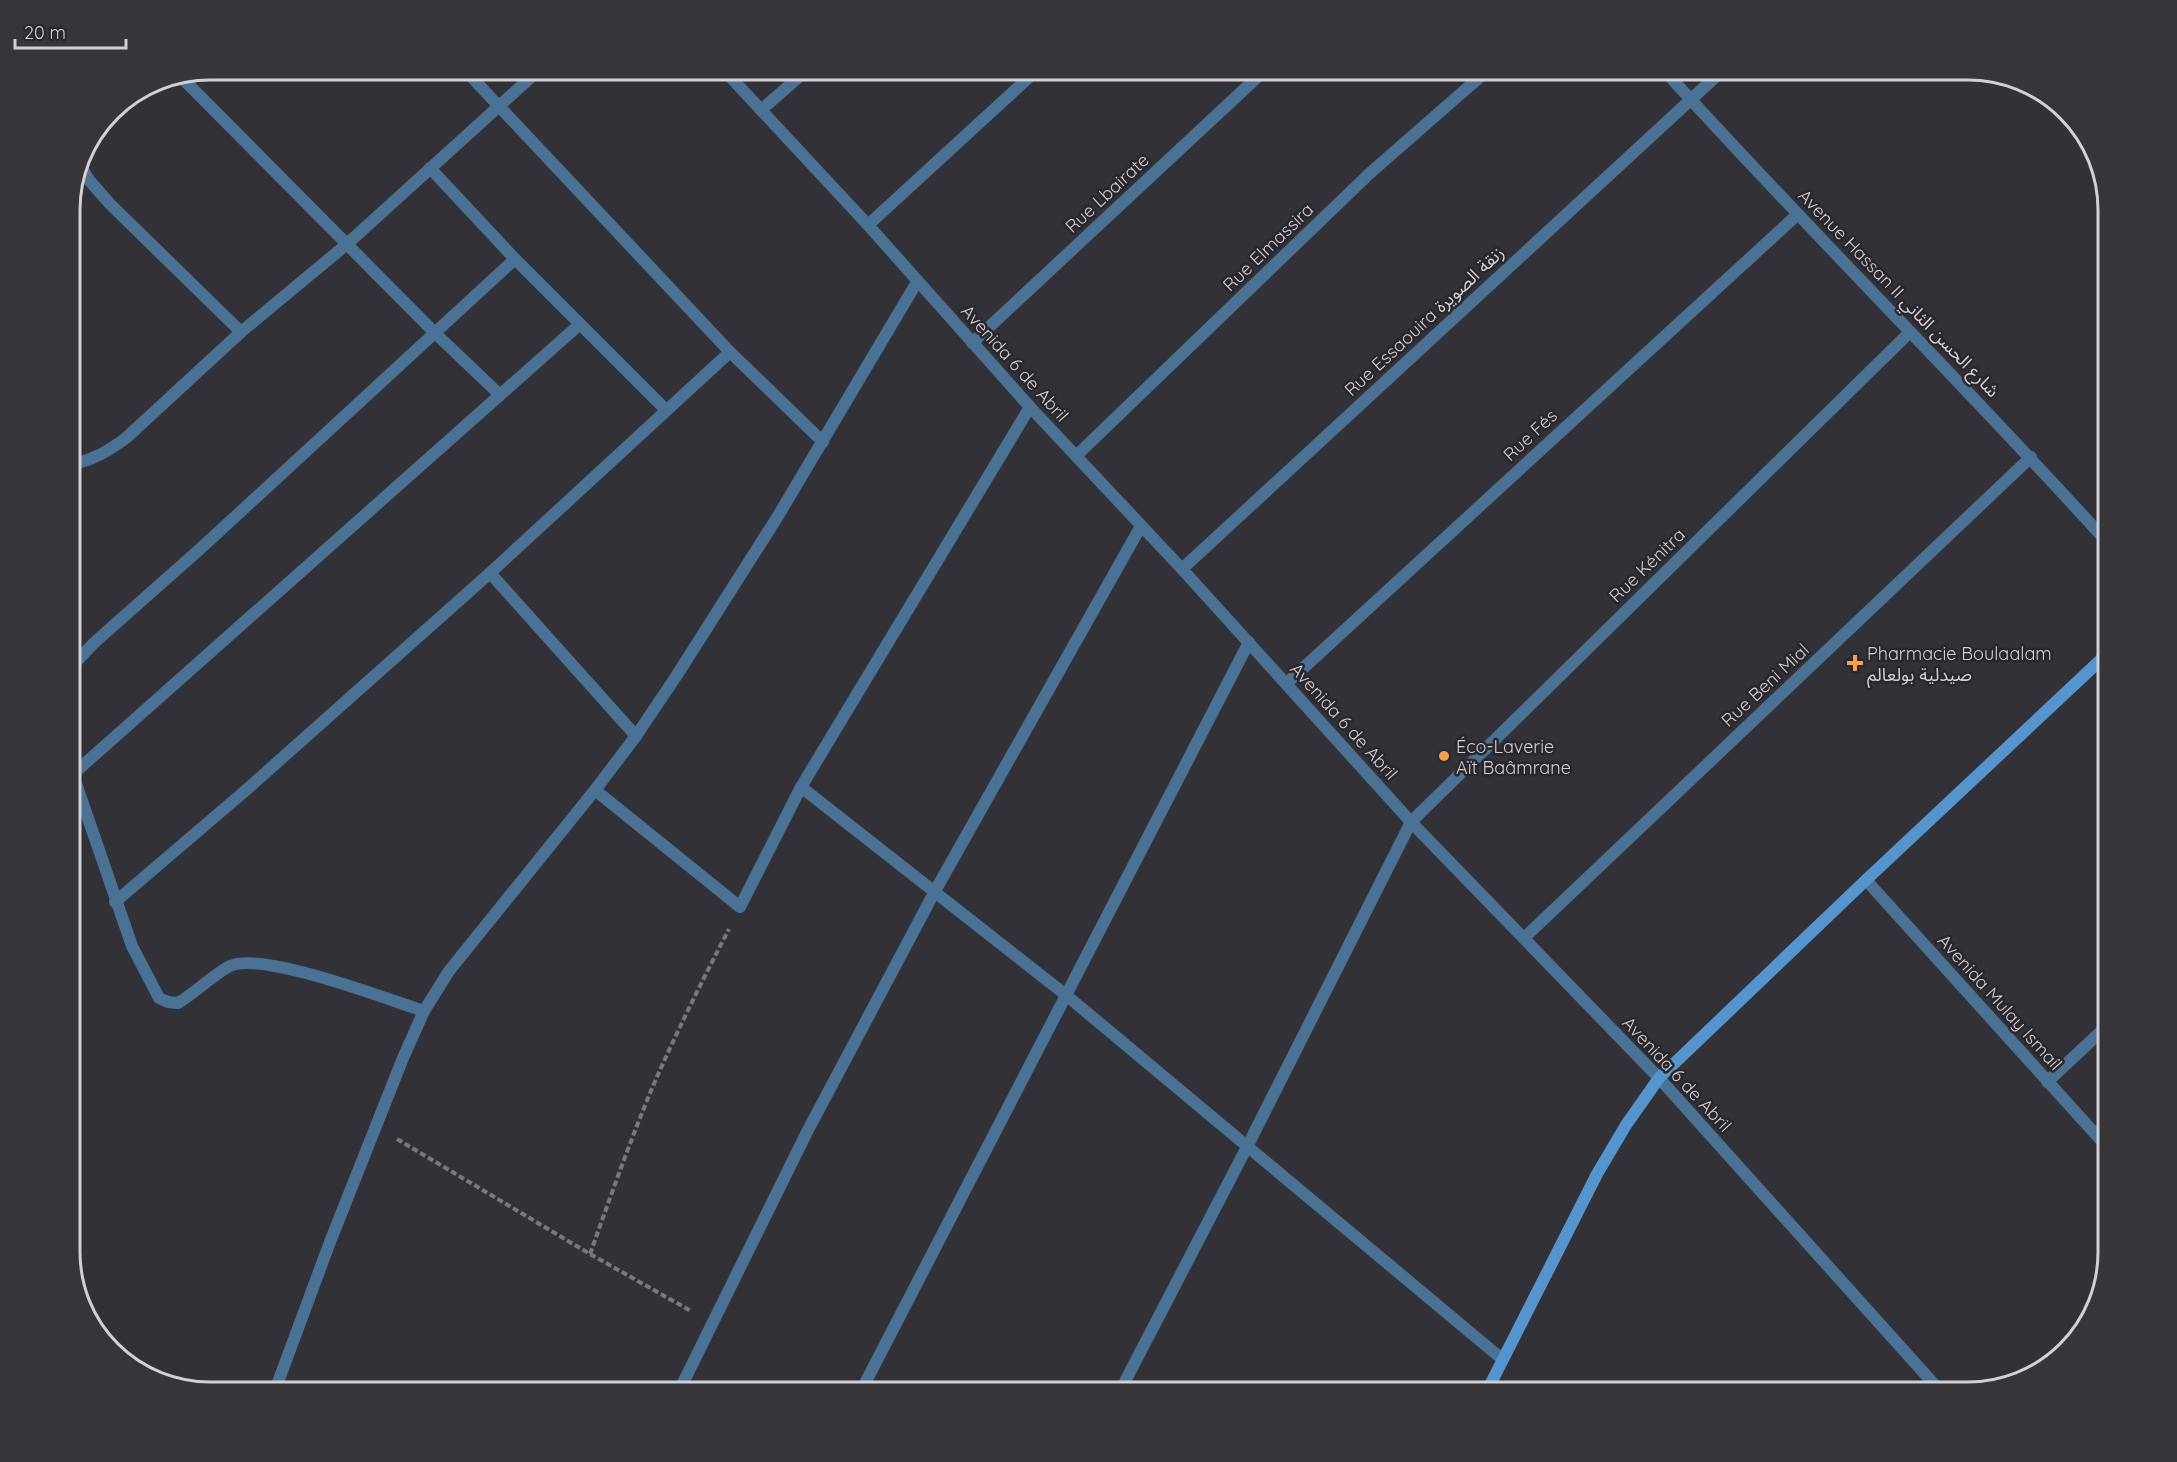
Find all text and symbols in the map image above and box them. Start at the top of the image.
scale bar [15,12,126,50]
text: 20 m [24,21,66,44]
street label: Rue Lbairate [1060,148,1154,238]
street label: Avenue Hassan II شارع الحسن الثاني [1791,184,2005,404]
street label: Rue Elmassira [1218,198,1318,296]
street label: Rue Essaouira زنقة الصويرة [1339,241,1509,401]
street label: Avenida 6 de Abril [956,300,1074,426]
street label: Rue Fés [1498,404,1562,466]
street label: Rue Kénitra [1604,523,1690,607]
street label: Rue Beni Mial [1716,638,1814,732]
place label: Pharmacie Boulaalam صيدلية بولعالم [1867,642,2052,688]
marker: Pharmacie Boulaalam صيدلية بولعالم [1848,656,1862,670]
street label: Avenida 6 de Abril [1285,658,1403,784]
place label: Éco-Laverie Aït Baâmrane [1456,735,1571,779]
marker: Éco-Laverie Aït Baâmrane [1437,749,1451,763]
street label: Avenida Mulay Ismaíl [1933,929,2067,1075]
street label: Avenida 6 de Abril [1618,1011,1736,1137]

